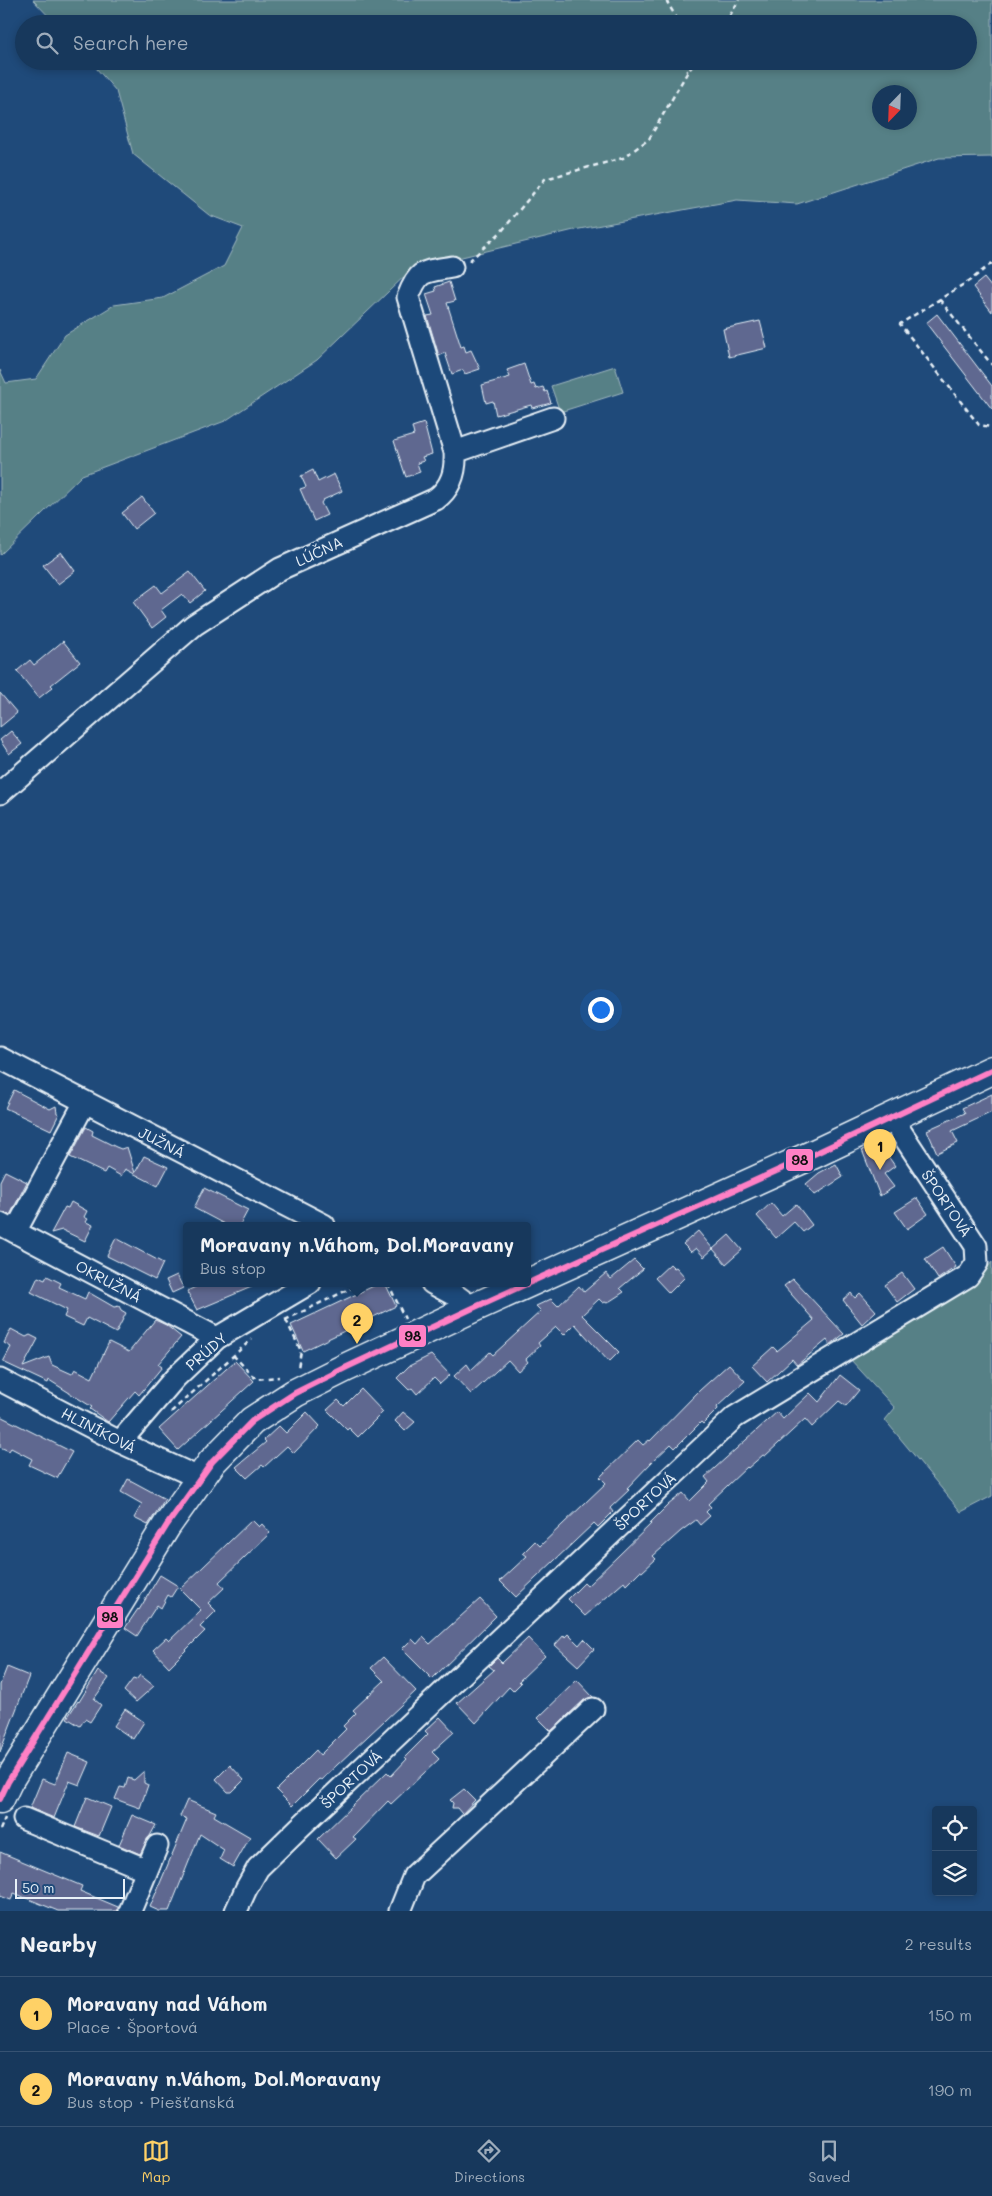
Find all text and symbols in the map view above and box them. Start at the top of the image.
search box [15,15,977,70]
icon: search [33,29,61,57]
text: Search here [73,30,189,55]
north arrow [872,85,917,130]
street label: LÚČNA [292,531,346,571]
your location [588,997,614,1023]
street label: JUŽNÁ [135,1122,189,1162]
pin: 1 [864,1129,896,1170]
line badge: 98 [785,1148,814,1172]
text: 98 [791,1150,809,1169]
street label: ŠPORTOVÁ [917,1165,977,1241]
popup [183,1222,531,1287]
text: Moravany n.Váhom, Dol.Moravany [200,1232,514,1257]
street label: OKRUŽNÁ [72,1255,146,1307]
text: Bus stop [200,1257,266,1278]
pin: 2 [341,1303,373,1344]
line badge: 98 [398,1324,427,1348]
text: 98 [404,1326,422,1345]
street label: PRÚDY [181,1327,231,1375]
street label: HLINÍKOVÁ [58,1403,140,1457]
street label: ŠPORTOVÁ [610,1467,680,1535]
line badge: 98 [96,1605,124,1629]
text: 98 [101,1607,119,1626]
street label: ŠPORTOVÁ [316,1745,386,1813]
map controls [932,1806,977,1896]
button: locate [932,1806,977,1851]
button: layers [932,1851,977,1896]
scale bar [15,1876,125,1899]
text: 50 m [22,1878,54,1897]
text: Nearby [20,1930,97,1957]
text: 2 results [905,1933,972,1954]
text: Moravany nad Váhom [67,1991,267,2016]
text: 1 [32,2004,40,2025]
text: 150 m [928,2004,972,2025]
text: Place · Športová [67,2016,198,2037]
text: Moravany n.Váhom, Dol.Moravany [67,2066,381,2091]
text: 2 [32,2079,40,2100]
text: 190 m [928,2079,972,2100]
text: Bus stop · Piešťanská [67,2091,235,2112]
tab: Map [142,2137,170,2186]
tab: Directions [454,2137,525,2186]
tab: Saved [809,2137,850,2186]

